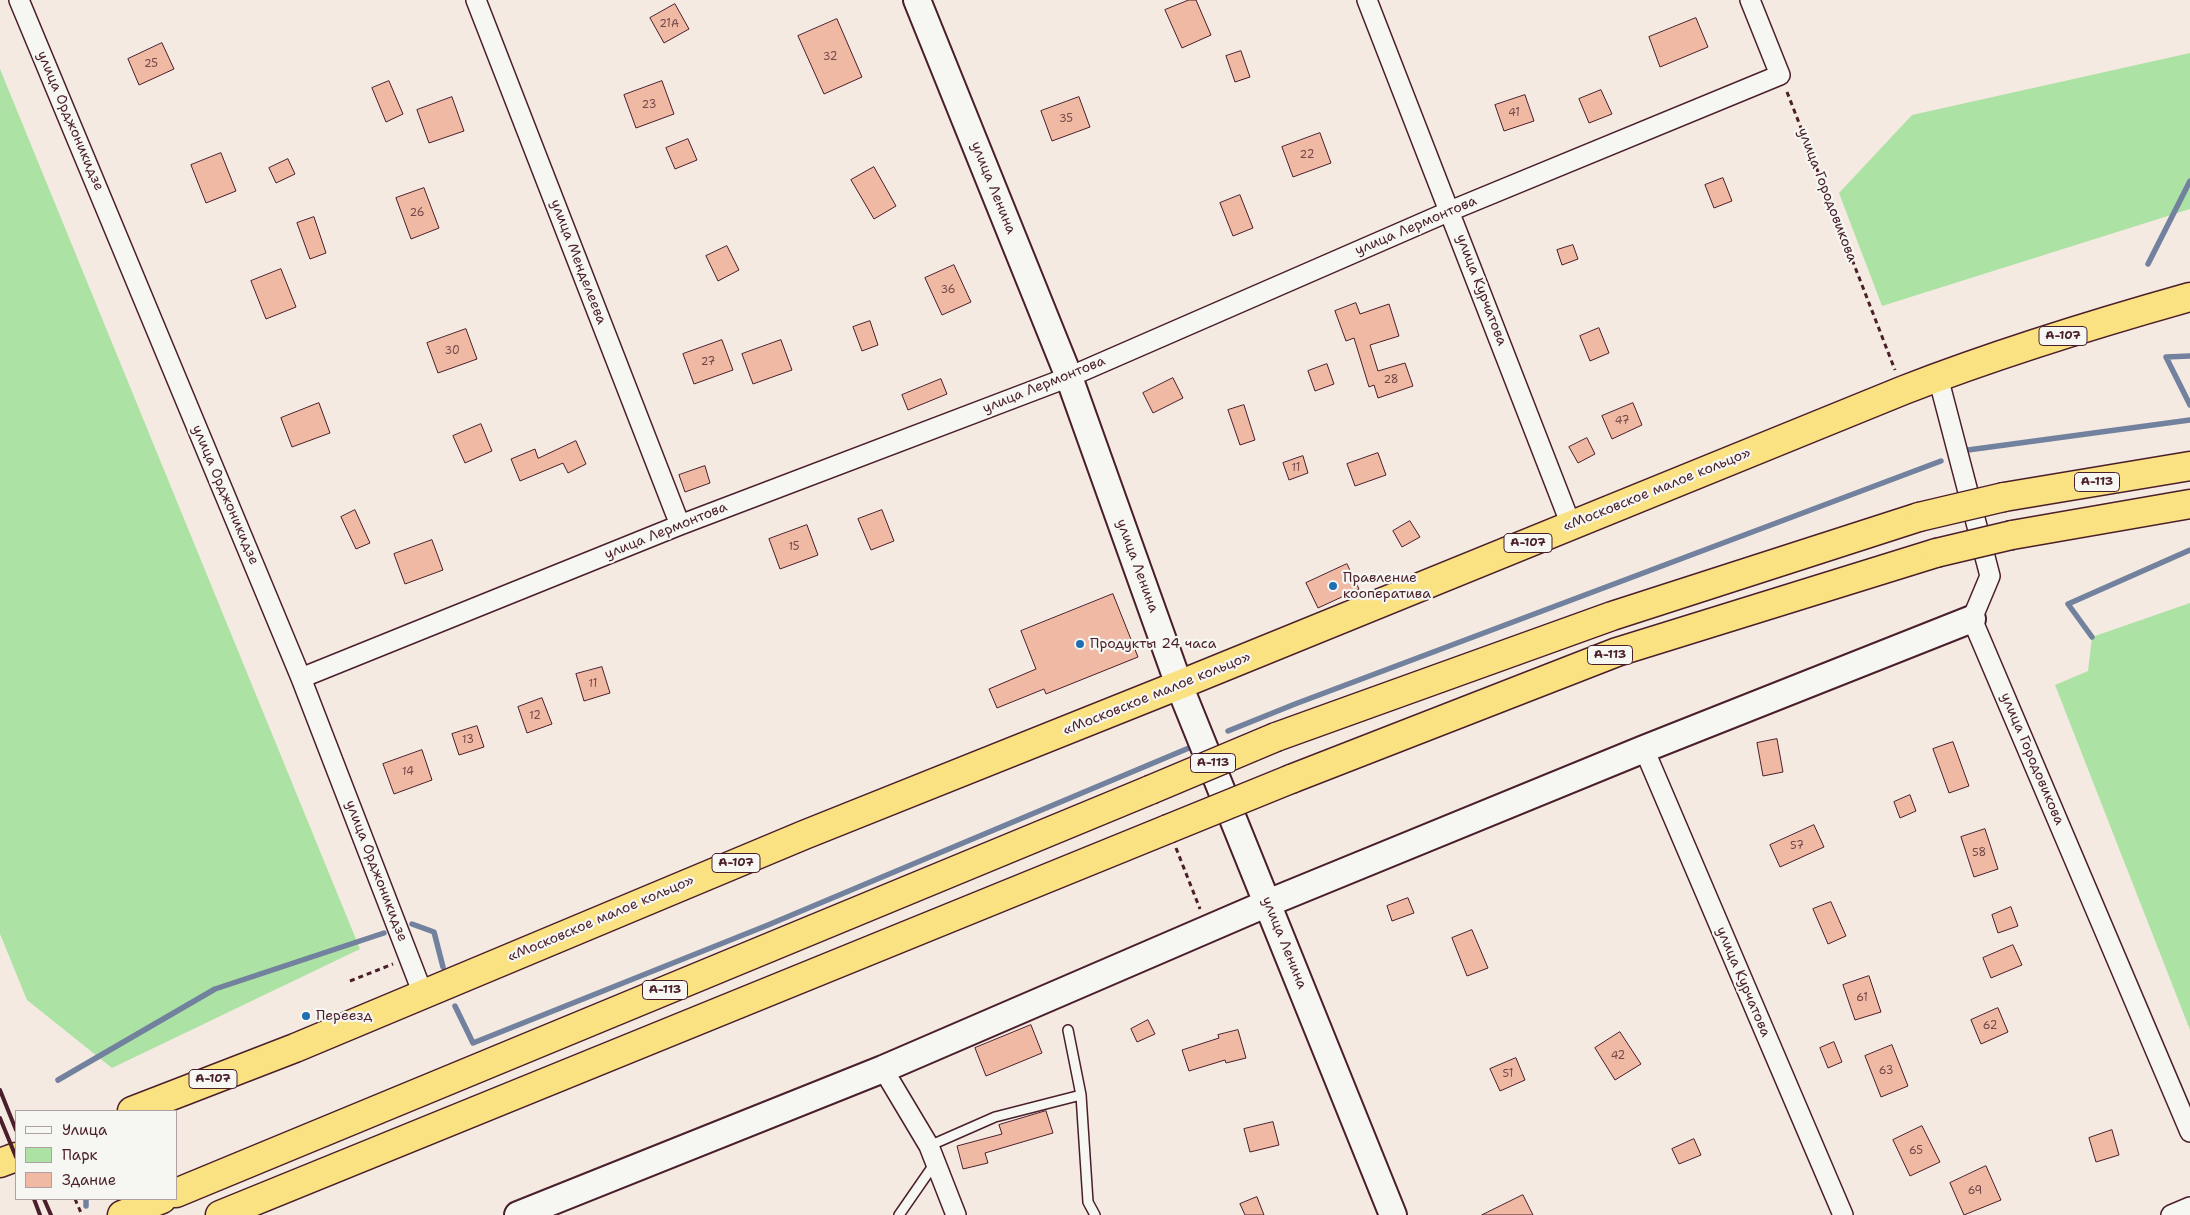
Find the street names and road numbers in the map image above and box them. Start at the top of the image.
street label: улица Орджоникидзе [33,49,107,193]
street label: улица Городовикова [1794,126,1860,264]
street label: улица Ленина [967,139,1019,237]
street label: улица Лермонтова [1353,193,1479,259]
street label: улица Менделеева [546,197,610,327]
street label: улица Курчатова [1452,232,1510,348]
road number: А-107 [2039,326,2087,346]
street label: улица Лермонтова [980,353,1108,417]
street label: улица Орджоникидзе [188,423,262,567]
street label: «Московское малое кольцо» [1561,445,1753,535]
road number: А-113 [2074,472,2120,492]
street label: улица Лермонтова [602,499,730,563]
street label: улица Ленина [1112,517,1162,615]
road number: А-107 [1504,534,1552,552]
road number: А-113 [1588,646,1632,664]
street label: «Московское малое кольцо» [1061,649,1253,739]
street label: улица Городовикова [1996,690,2068,828]
road number: А-113 [1190,754,1236,772]
street label: улица Орджоникидзе [341,798,411,944]
road number: А-107 [712,854,760,872]
street label: «Московское малое кольцо» [505,872,697,966]
street label: улица Ленина [1258,894,1310,992]
street label: улица Курчатова [1712,924,1774,1040]
road number: А-113 [642,980,688,1000]
road number: А-107 [189,1070,237,1088]

